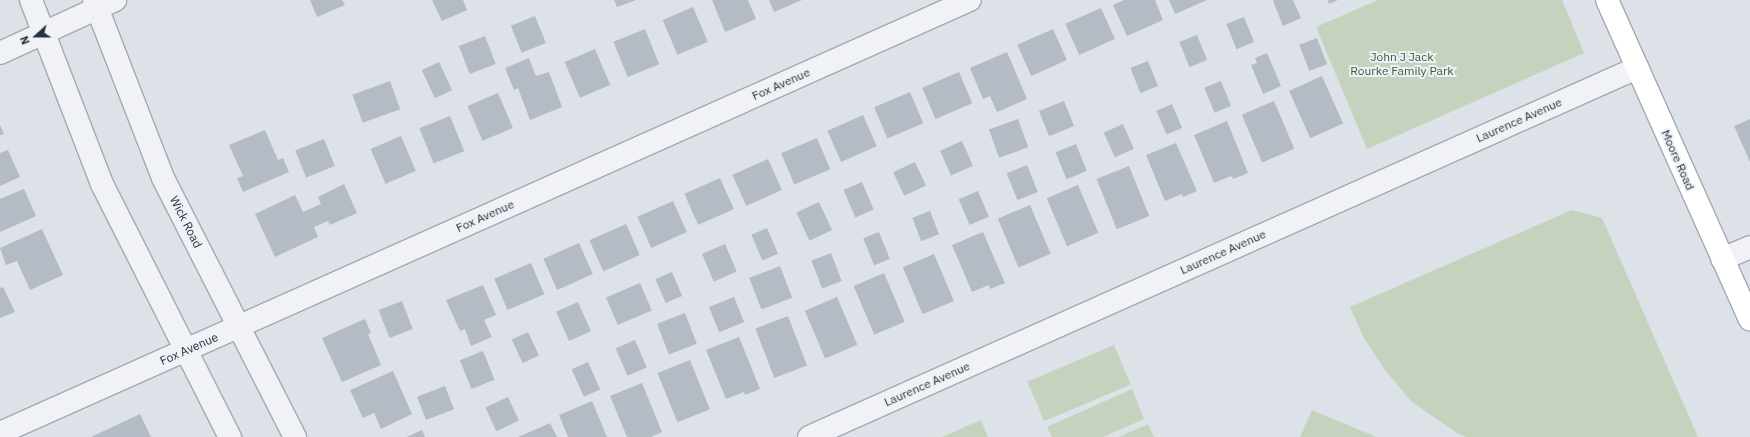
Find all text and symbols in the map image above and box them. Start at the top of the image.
north arrow [16,16,56,56]
text: N [17,34,33,47]
park label: John J Jack Rourke Family Park [1350,50,1454,78]
street label: Fox Avenue [750,65,812,103]
street label: Laurence Avenue [1474,95,1564,145]
street label: Moore Road [1658,128,1698,192]
street label: Wick Road [167,194,205,250]
street label: Fox Avenue [454,197,516,235]
street label: Laurence Avenue [1178,227,1268,277]
street label: Fox Avenue [158,330,220,368]
street label: Laurence Avenue [882,359,972,409]

